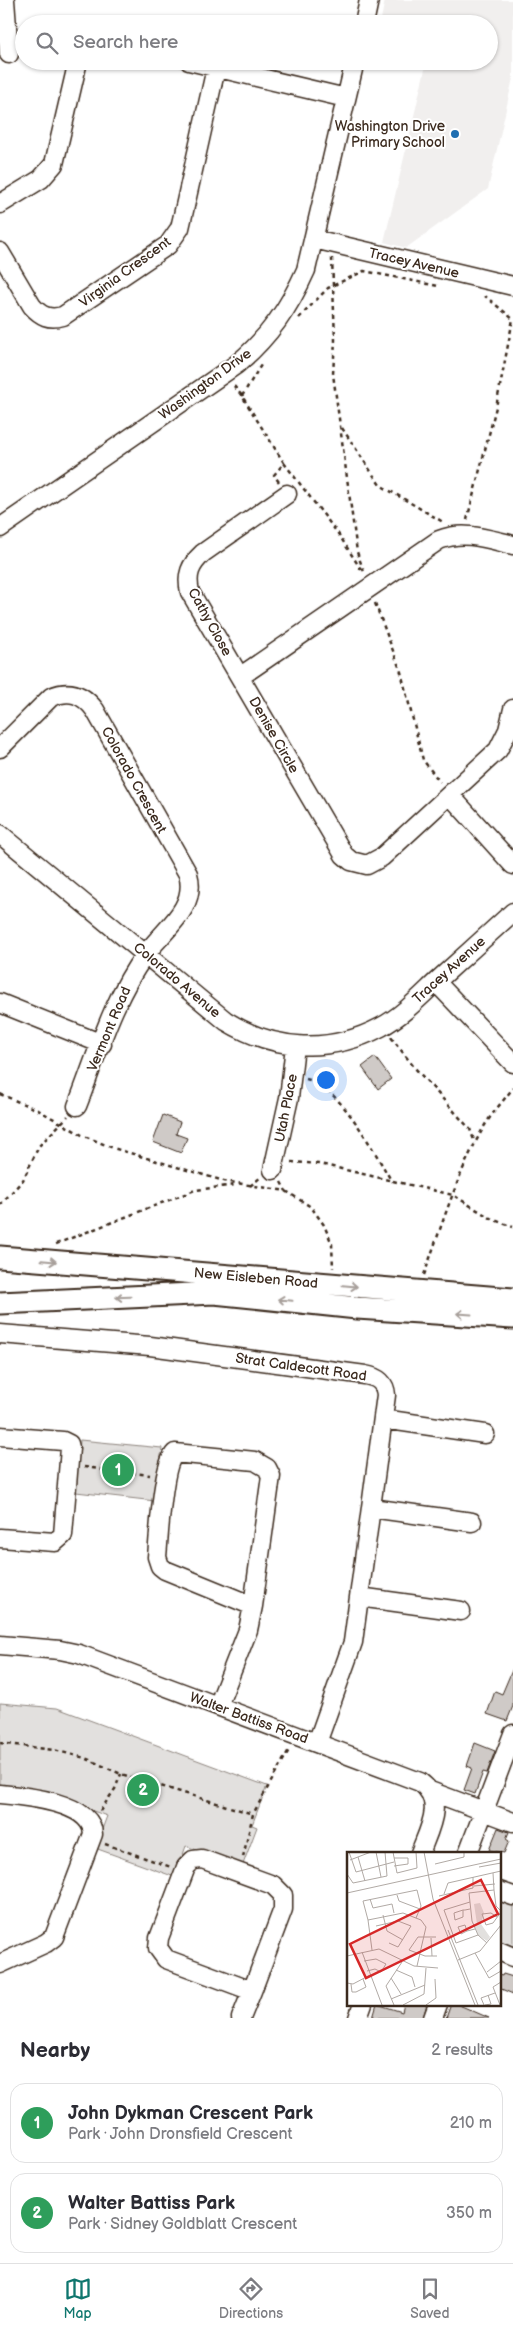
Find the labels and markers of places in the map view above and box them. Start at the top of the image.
place label: Washington Drive Primary School [335,118,445,151]
marker: Washington Drive Primary School [449,128,461,140]
pin: 1 [102,1451,134,1489]
pin: 2 [127,1771,159,1809]

